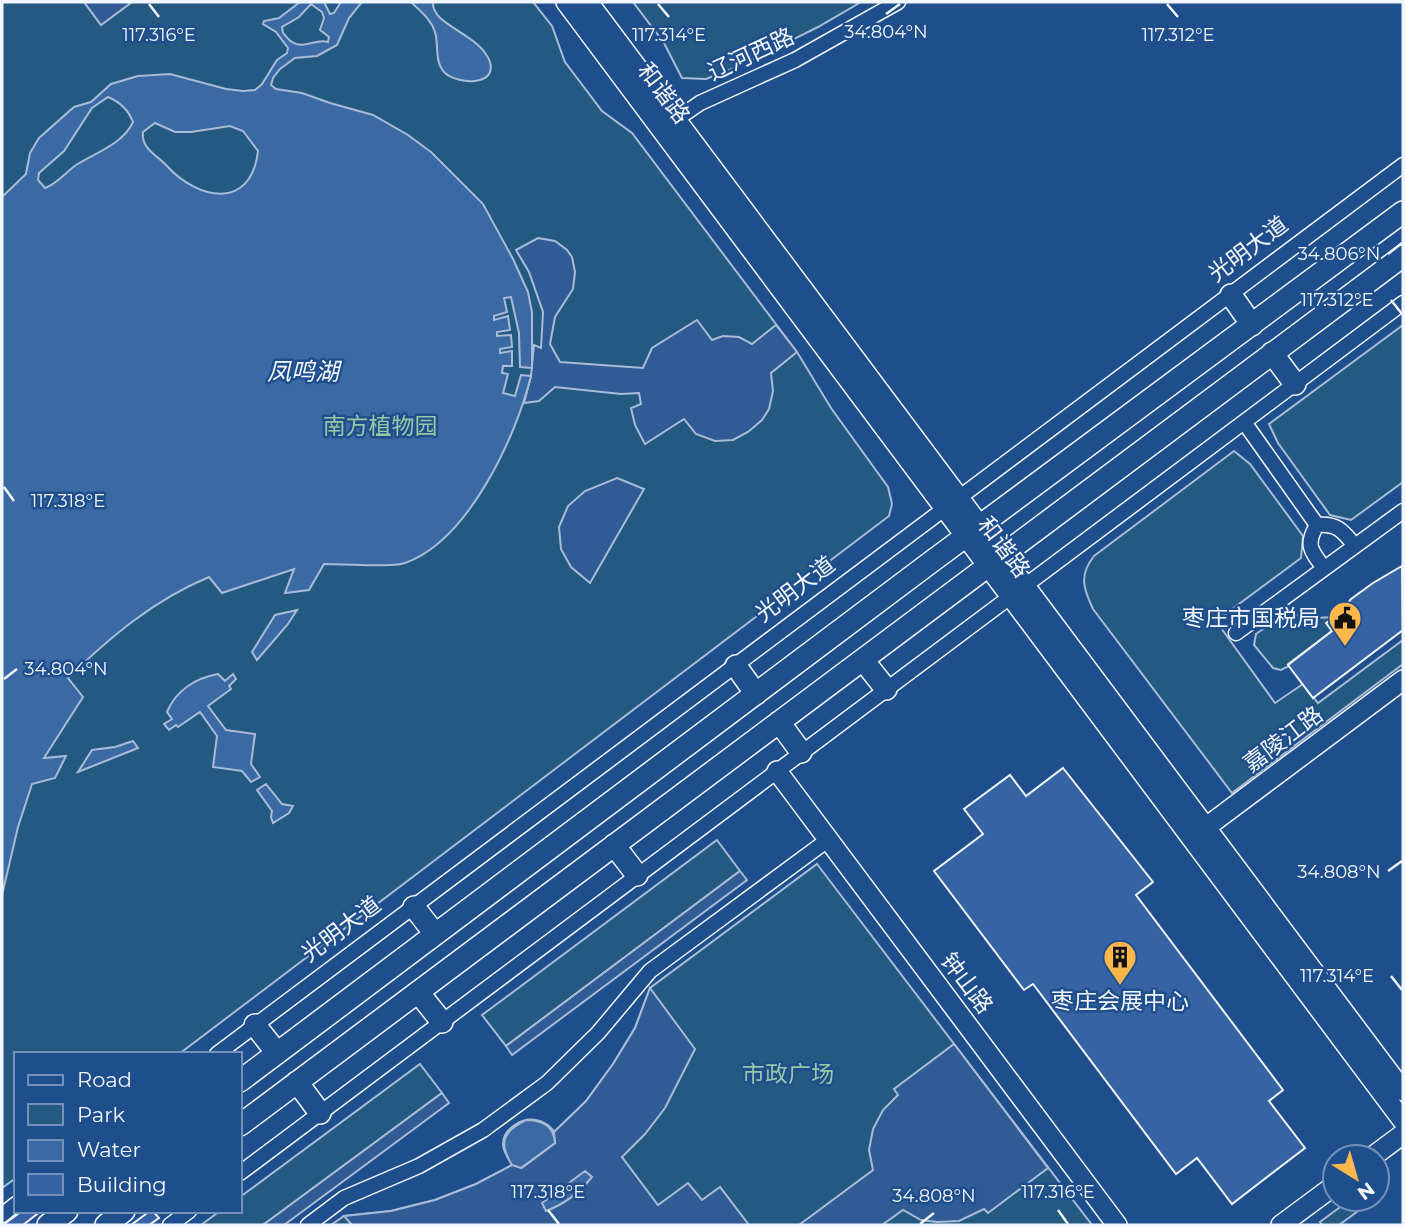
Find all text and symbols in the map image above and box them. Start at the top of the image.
text: 34.804°N [844,21,928,43]
street label: 辽河西路 [703,22,799,86]
text: 117.316°E [122,24,196,46]
text: 117.314°E [632,24,706,46]
text: 117.312°E [1141,24,1215,46]
street label: 和谐路 [632,57,696,129]
street label: 光明大道 [1203,210,1293,288]
text: 34.806°N [1298,243,1380,265]
text: 117.312°E [1300,289,1374,311]
water label: 凤鸣湖 [267,357,343,386]
park label: 南方植物园 [323,412,438,440]
text: 117.318°E [31,490,105,512]
street label: 和谐路 [972,511,1036,583]
street label: 光明大道 [750,550,840,628]
public building icon: 枣庄市国税局 [1326,599,1364,648]
place label: 枣庄市国税局 [1182,604,1320,632]
text: 34.804°N [24,658,108,680]
street label: 嘉陵江路 [1238,700,1328,778]
text: 34.808°N [1297,861,1381,883]
street label: 光明大道 [296,890,386,968]
building icon: 枣庄会展中心 [1101,938,1139,987]
street label: 钟山路 [935,947,999,1019]
text: 117.314°E [1300,965,1374,987]
place label: 枣庄会展中心 [1051,987,1189,1015]
legend [14,1052,242,1213]
park label: 市政广场 [742,1060,834,1088]
text: Road [77,1067,132,1092]
text: Park [77,1102,125,1127]
text: Water [77,1137,141,1162]
north arrow [1321,1143,1391,1213]
text: Building [77,1172,167,1197]
text: N [1353,1177,1379,1205]
text: 117.318°E [511,1181,585,1203]
text: 117.316°E [1021,1181,1095,1203]
text: 34.808°N [892,1185,976,1207]

